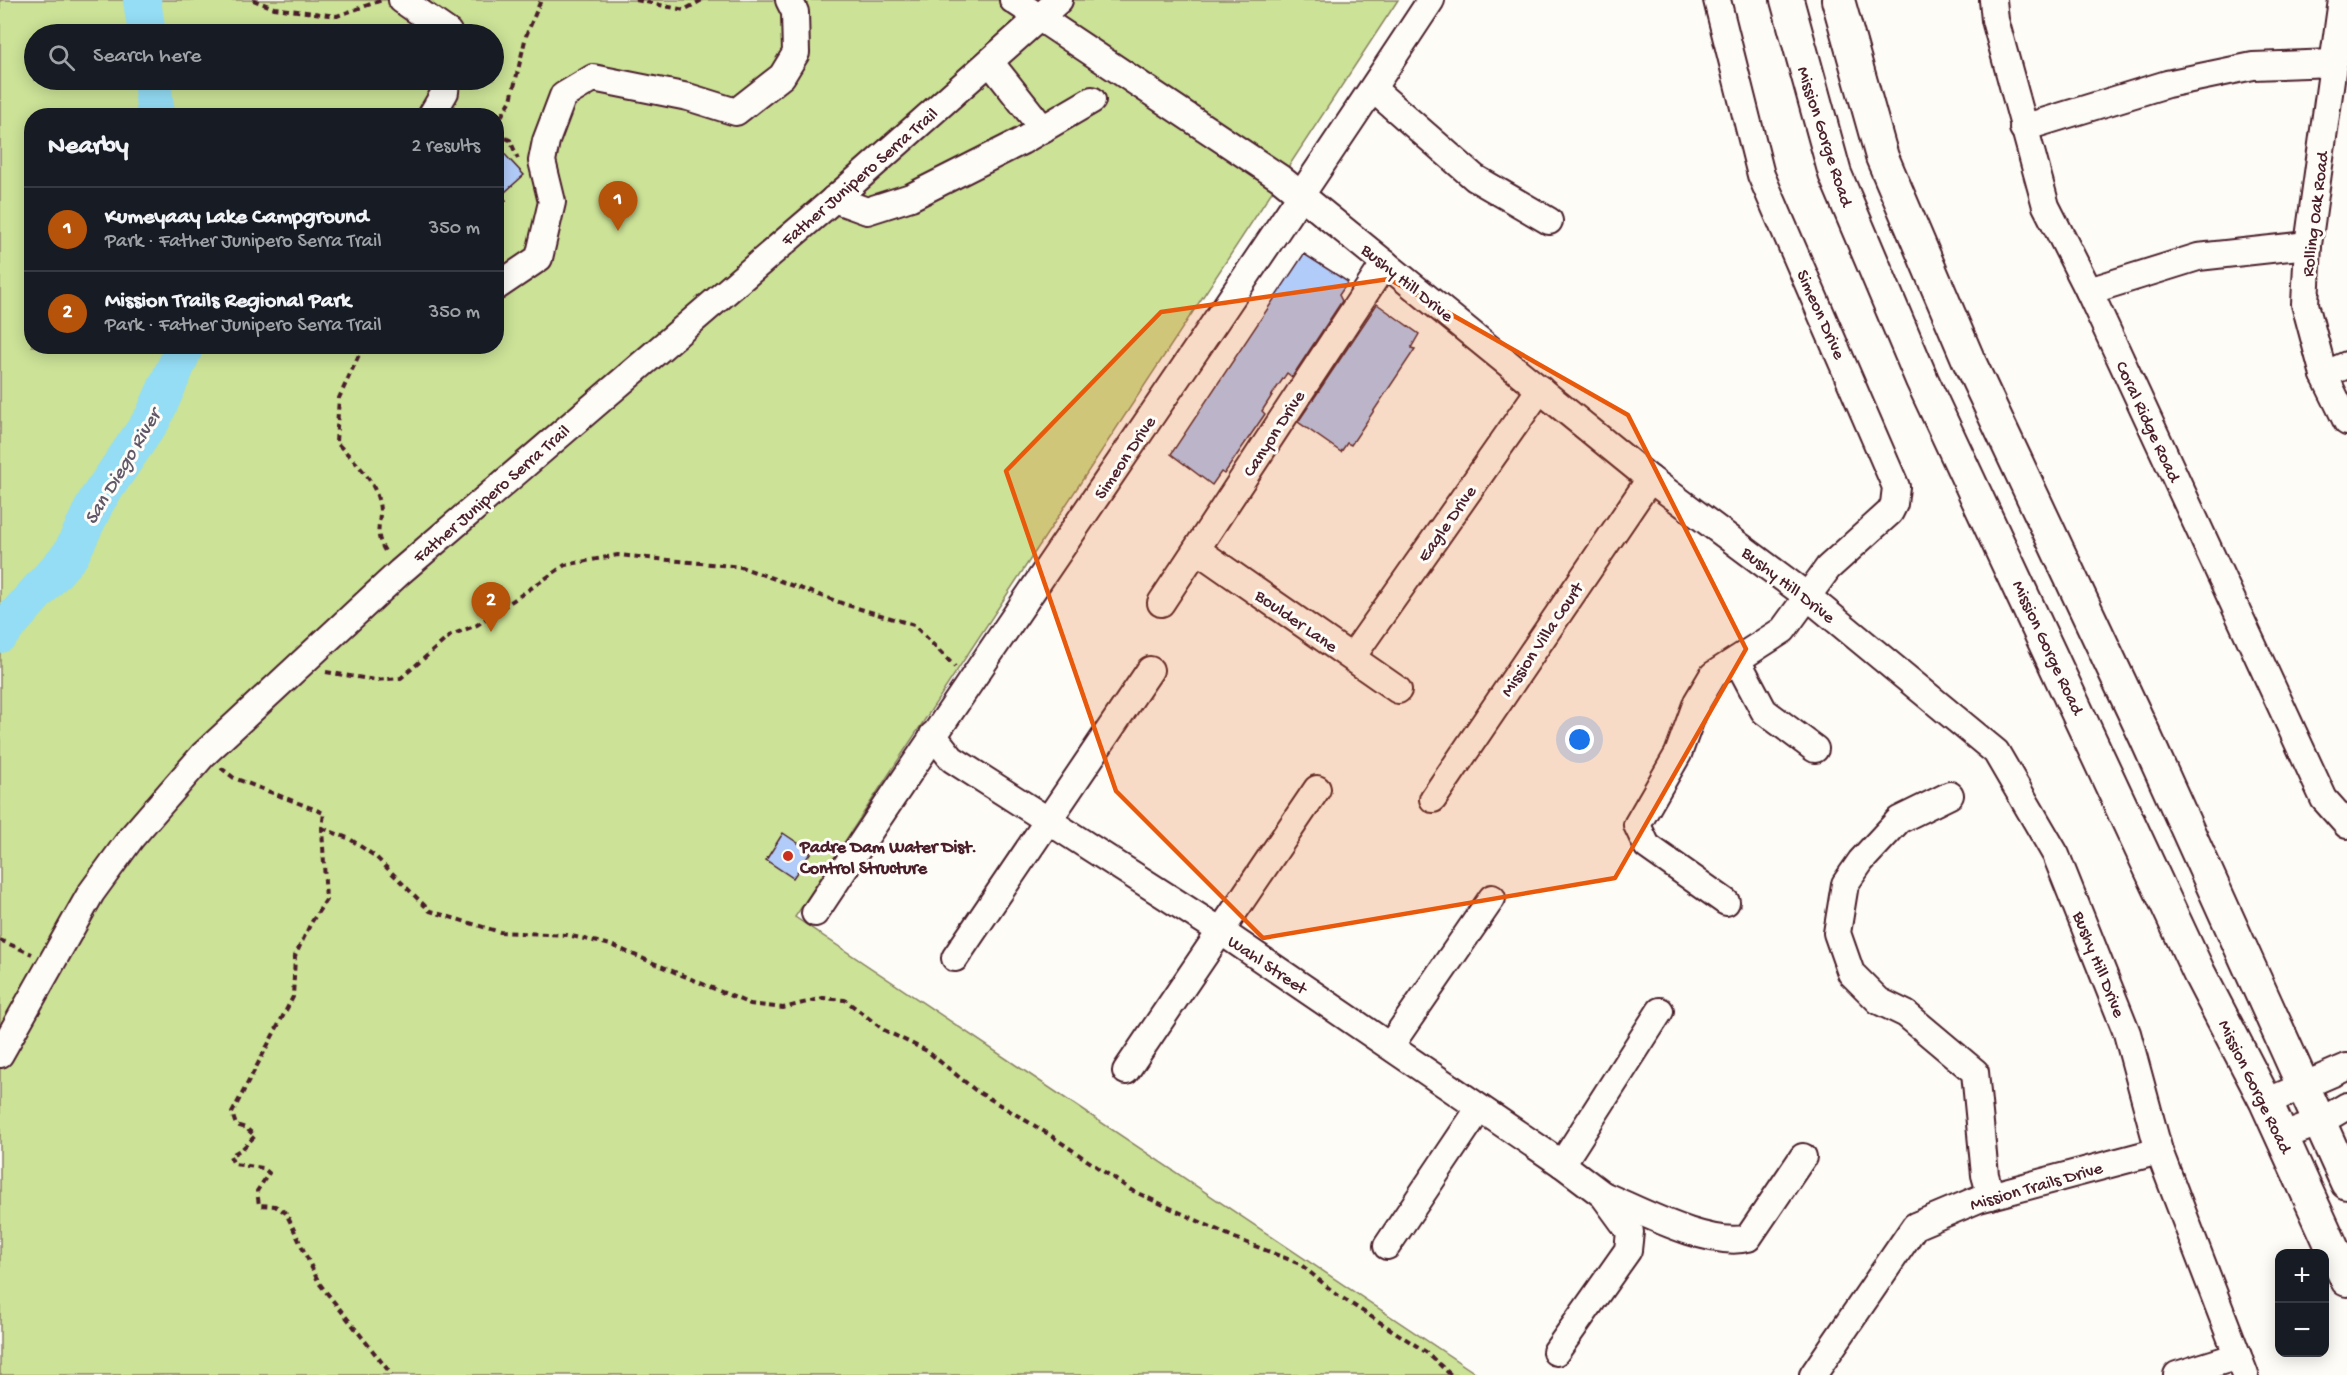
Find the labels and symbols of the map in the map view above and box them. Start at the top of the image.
street label: Mission Gorge Road [1791,64,1857,211]
street label: Father Junipero Serra Trail [777,104,943,252]
street label: Rolling Oak Road [2298,149,2335,278]
pin: 1 [598,182,638,231]
street label: Bushy Hill Drive [1355,240,1457,328]
street label: Simeon Drive [1791,267,1849,364]
street label: Coral Ridge Road [2110,358,2184,487]
street label: Canyon Drive [1239,387,1311,481]
water label: San Diego River [81,403,169,529]
street label: Simeon Drive [1091,412,1162,504]
street label: Father Junipero Serra Trail [409,421,575,569]
street label: Eagle Drive [1414,482,1482,567]
street label: Bushy Hill Drive [1736,542,1839,629]
street label: Mission Villa Court [1497,578,1590,701]
street label: Mission Gorge Road [2006,578,2088,720]
pin: 2 [472,582,510,632]
street label: Boulder Lane [1249,585,1341,659]
your location [1565,725,1594,754]
place label: Padre Dam Water Dist. Control Structure [799,838,977,880]
marker: Padre Dam Water Dist. Control Structure [781,849,795,863]
street label: Bushy Hill Drive [2066,908,2129,1022]
street label: Wahl Street [1223,932,1312,1001]
street label: Mission Gorge Road [2212,1017,2296,1159]
street label: Mission Trails Drive [1968,1158,2106,1216]

